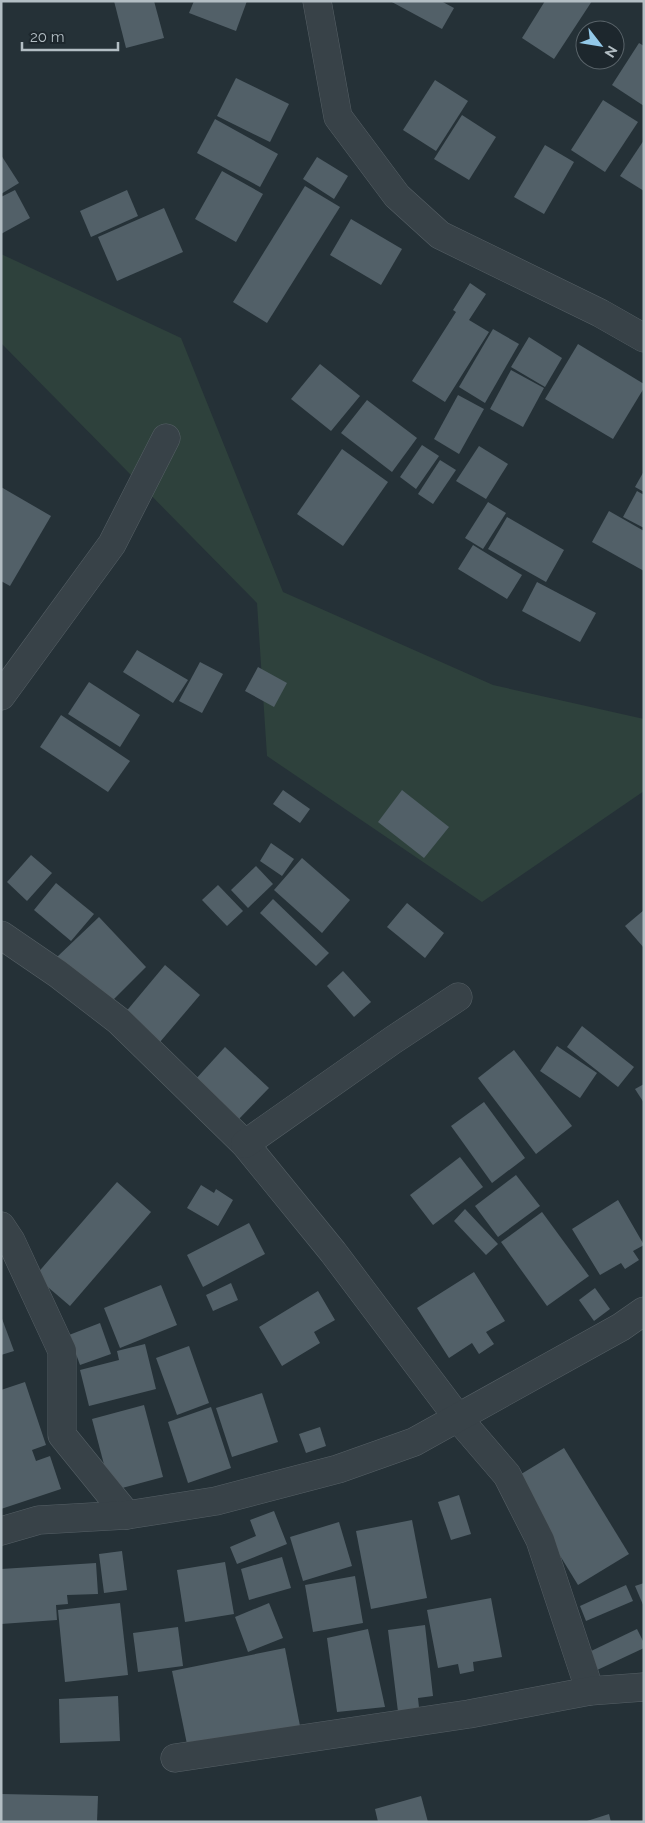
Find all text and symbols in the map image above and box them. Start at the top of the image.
scale bar [22,20,119,52]
north arrow [575,20,625,70]
text: 20 m [30,28,65,46]
text: N [602,43,621,60]

